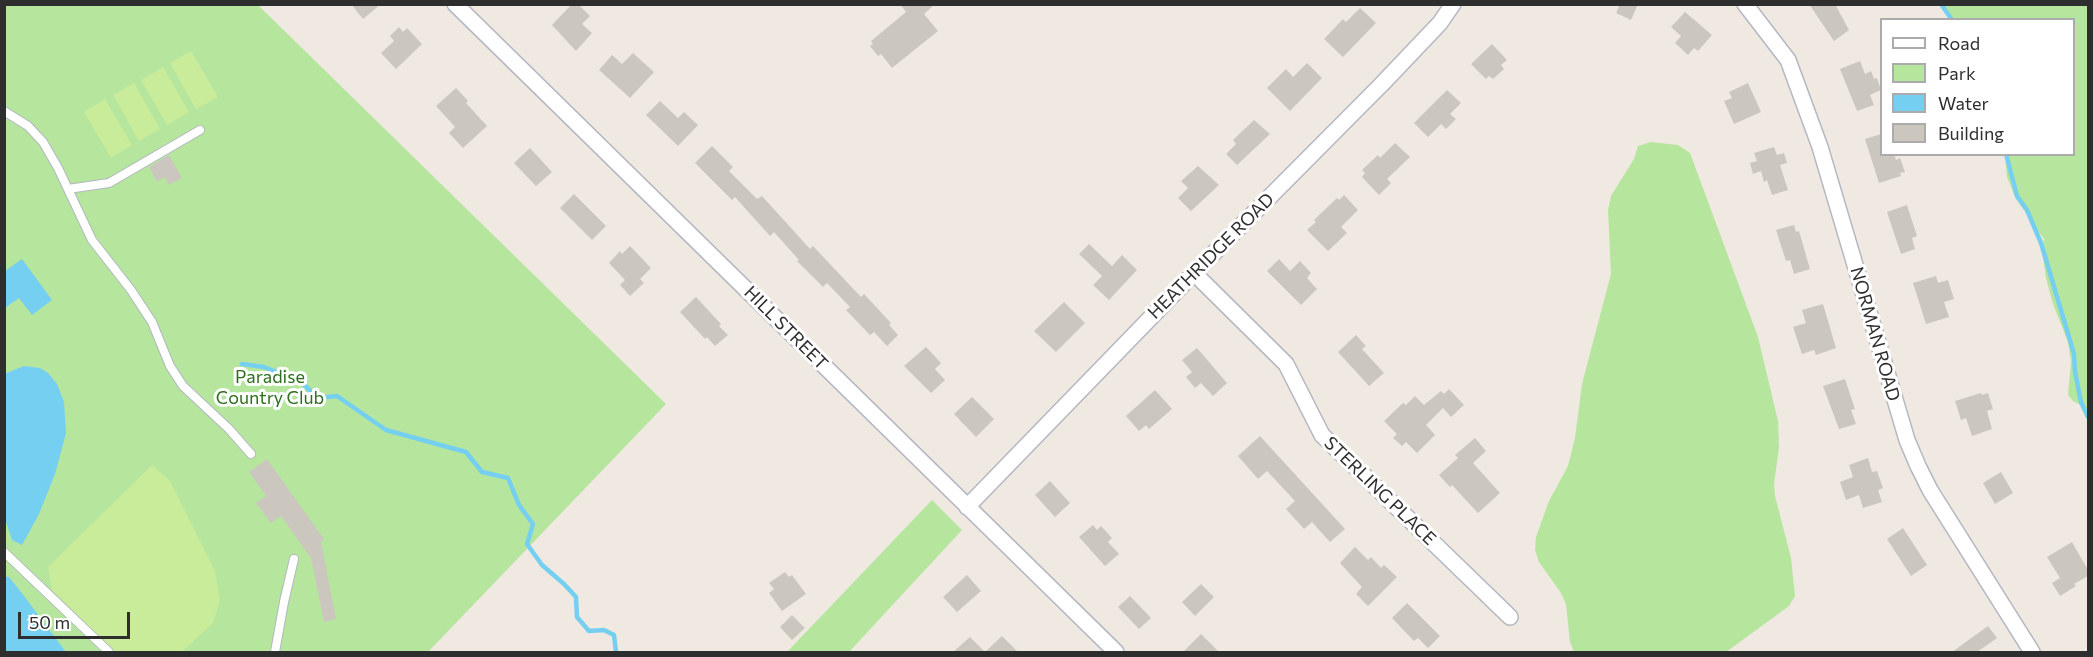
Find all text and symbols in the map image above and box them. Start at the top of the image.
legend [1880,18,2075,156]
text: Road [1938,32,1980,54]
text: Park [1938,62,1976,84]
text: Water [1938,92,1989,114]
text: Building [1938,122,2004,144]
street label: HEATHRIDGE ROAD [1143,188,1279,324]
street label: NORMAN ROAD [1846,264,1904,404]
street label: HILL STREET [740,282,832,374]
park label: Paradise Country Club [216,366,324,409]
street label: STERLING PLACE [1320,432,1440,550]
scale bar [21,600,134,638]
text: 50 m [29,611,70,633]

